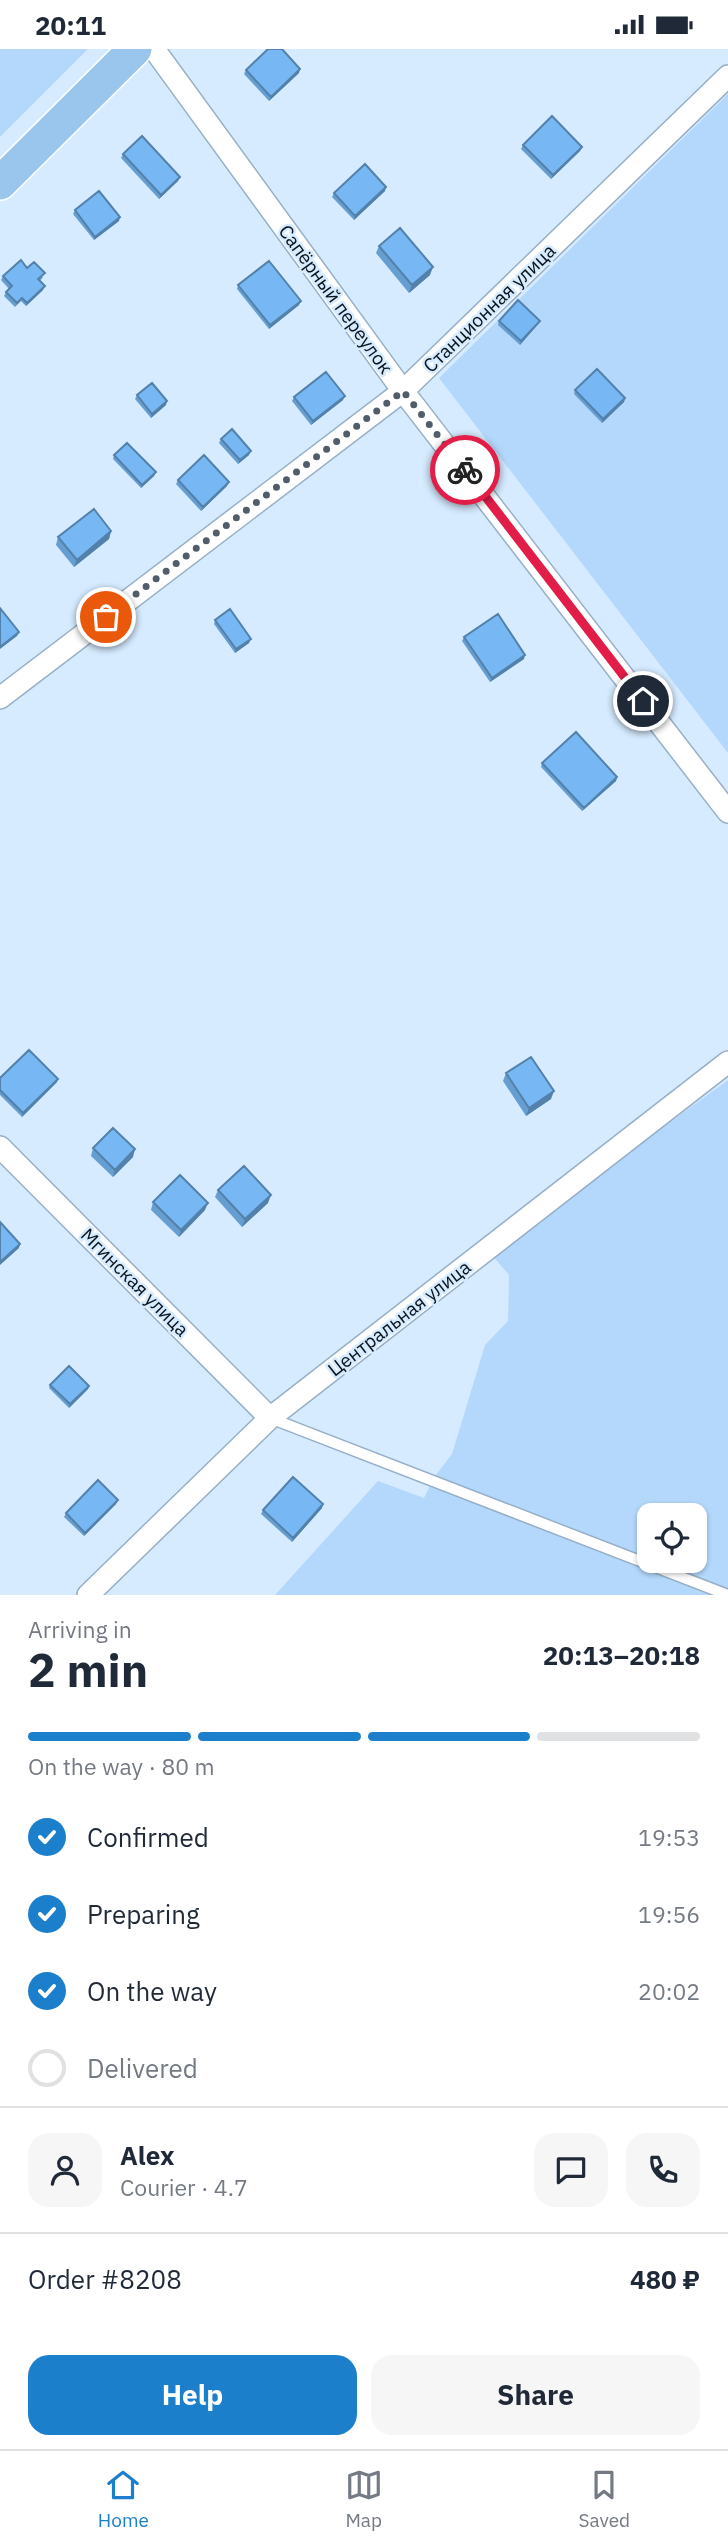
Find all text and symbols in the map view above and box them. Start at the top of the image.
text: 20:11 [35,8,106,42]
street label: Сапёрный переулок [274,220,398,378]
street label: Станционная улица [418,239,560,377]
courier [430,435,500,505]
icon: bike [446,451,484,489]
pin [76,587,136,647]
icon: bag [87,598,125,636]
pin [613,671,673,731]
icon: home [624,682,662,720]
street label: Мгинская улица [76,1223,194,1341]
street label: Центральная улица [323,1255,475,1381]
map controls [637,1503,707,1573]
button: locate [637,1503,707,1573]
text: Arriving in [28,1614,132,1644]
text: 20:13–20:18 [543,1638,700,1672]
text: 2 min [28,1640,148,1700]
text: On the way · 80 m [28,1751,215,1781]
icon: check [28,1818,66,1856]
text: Confirmed [87,1820,209,1854]
text: 19:53 [638,1822,700,1852]
icon: check [28,1895,66,1933]
text: Preparing [87,1897,200,1931]
text: 19:56 [638,1899,700,1929]
icon: check [28,1972,66,2010]
text: On the way [87,1974,217,2008]
text: 20:02 [638,1976,700,2006]
text: Delivered [87,2051,198,2085]
button: person [28,2133,102,2207]
button: chat [534,2133,608,2207]
button: phone [626,2133,700,2207]
text: Alex [120,2138,174,2172]
text: Courier · 4.7 [120,2172,248,2202]
text: Order #8208 [28,2262,182,2296]
text: 480 ₽ [630,2262,700,2296]
button: Help [28,2355,357,2435]
button: Share [371,2355,700,2435]
tab: Home [98,2466,149,2532]
tab: Map [345,2466,383,2532]
tab: Saved [578,2466,630,2532]

